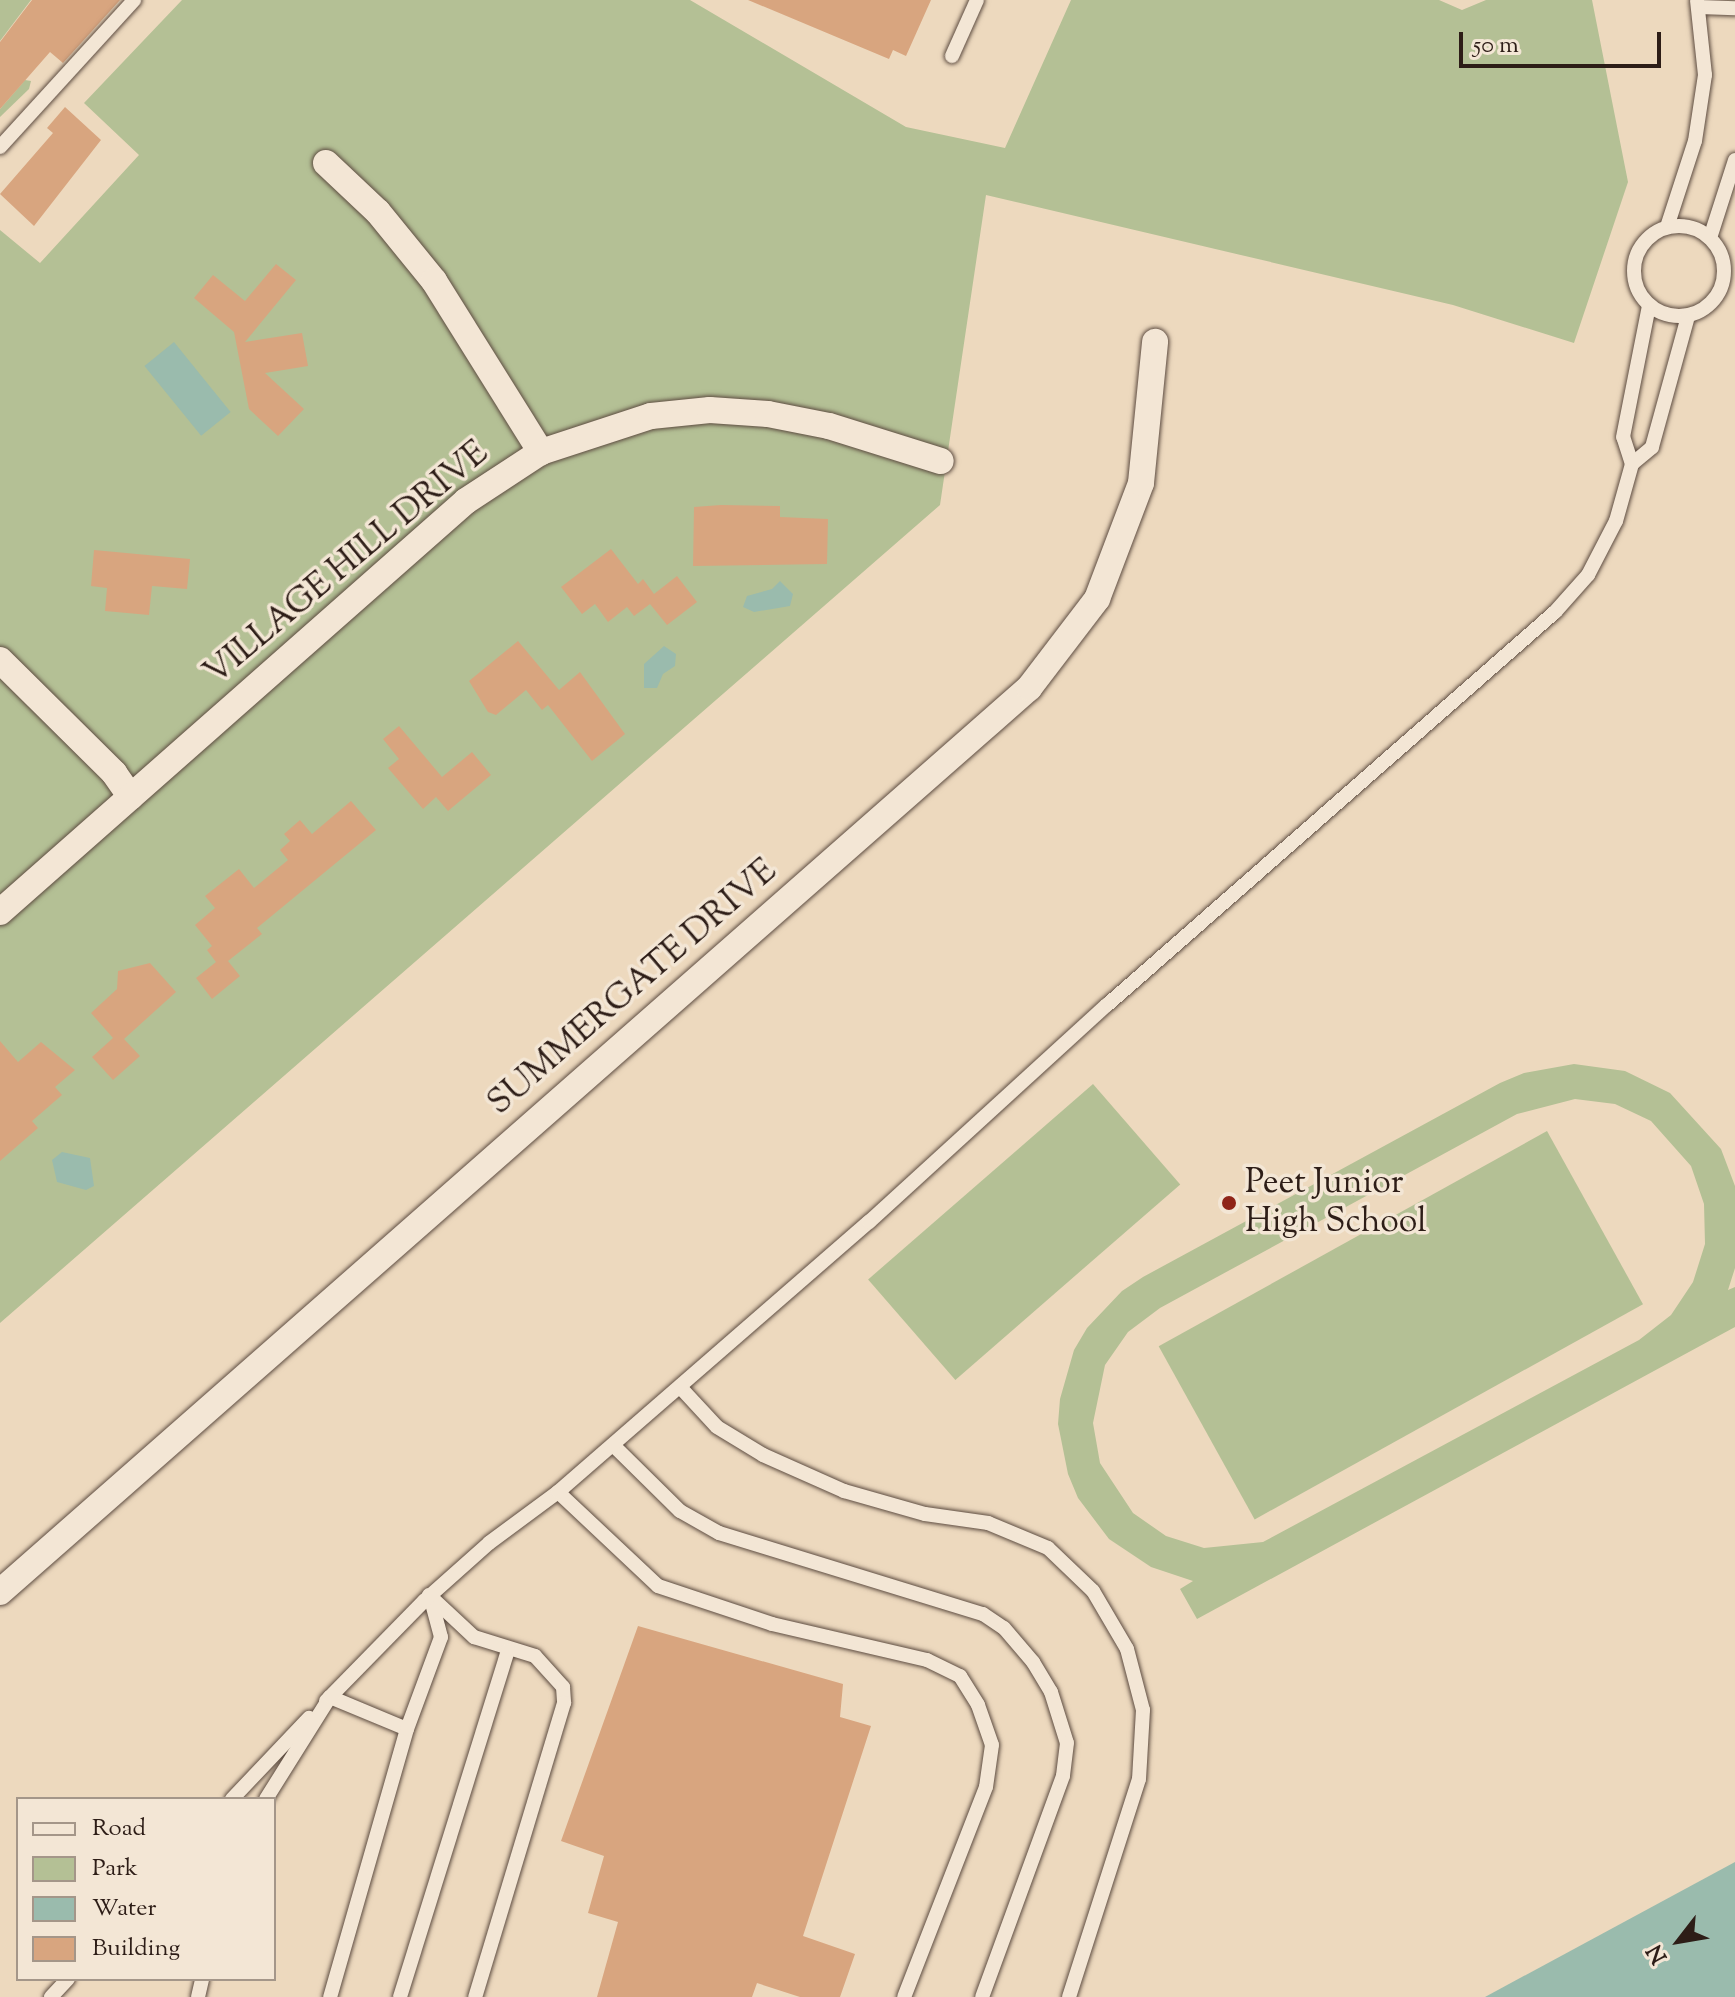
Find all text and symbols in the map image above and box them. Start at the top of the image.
scale bar [1463,16,1665,66]
text: 50 m [1473,29,1519,63]
street label: VILLAGE HILL DRIVE [197,433,497,695]
street label: SUMMERGATE DRIVE [480,852,786,1124]
place label: Peet Junior High School [1245,1163,1427,1242]
marker: Peet Junior High School [1220,1194,1238,1212]
legend [16,1797,276,1981]
text: Road [92,1812,146,1846]
text: Park [92,1852,138,1886]
text: Water [92,1892,156,1926]
north arrow [1639,1901,1719,1981]
text: Building [92,1932,180,1966]
text: N [1640,1938,1677,1969]

